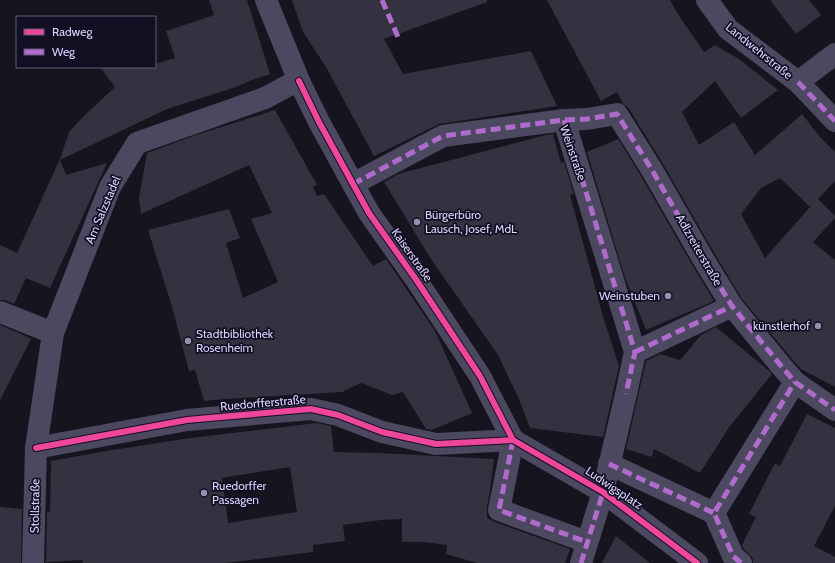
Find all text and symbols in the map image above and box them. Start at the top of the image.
legend [16,16,156,68]
street label: Landwehrstraße [723,19,796,82]
text: Radweg [52,24,93,39]
text: Weg [52,44,76,59]
street label: Weinstraße [557,123,590,183]
street label: Am Salzstadel [82,173,124,246]
place label: Bürgerbüro Lausch, Josef, MdL [425,207,517,236]
street label: Adlzreiterstraße [673,211,726,288]
marker: Bürgerbüro Lausch, Josef, MdL [412,217,422,227]
street label: Kaiserstraße [389,225,436,284]
place label: Weinstuben [599,288,660,303]
marker: Weinstuben [663,291,673,301]
place label: künstlerhof [753,318,810,333]
marker: künstlerhof [813,321,823,331]
place label: Stadtbibliothek Rosenheim [196,326,274,355]
marker: Stadtbibliothek Rosenheim [183,336,193,346]
street label: Ruedorfferstraße [220,391,306,414]
street label: Ludwigsplatz [583,463,646,512]
place label: Ruedorffer Passagen [212,478,267,507]
street label: Stollstraße [27,479,42,533]
marker: Ruedorffer Passagen [199,488,209,498]

